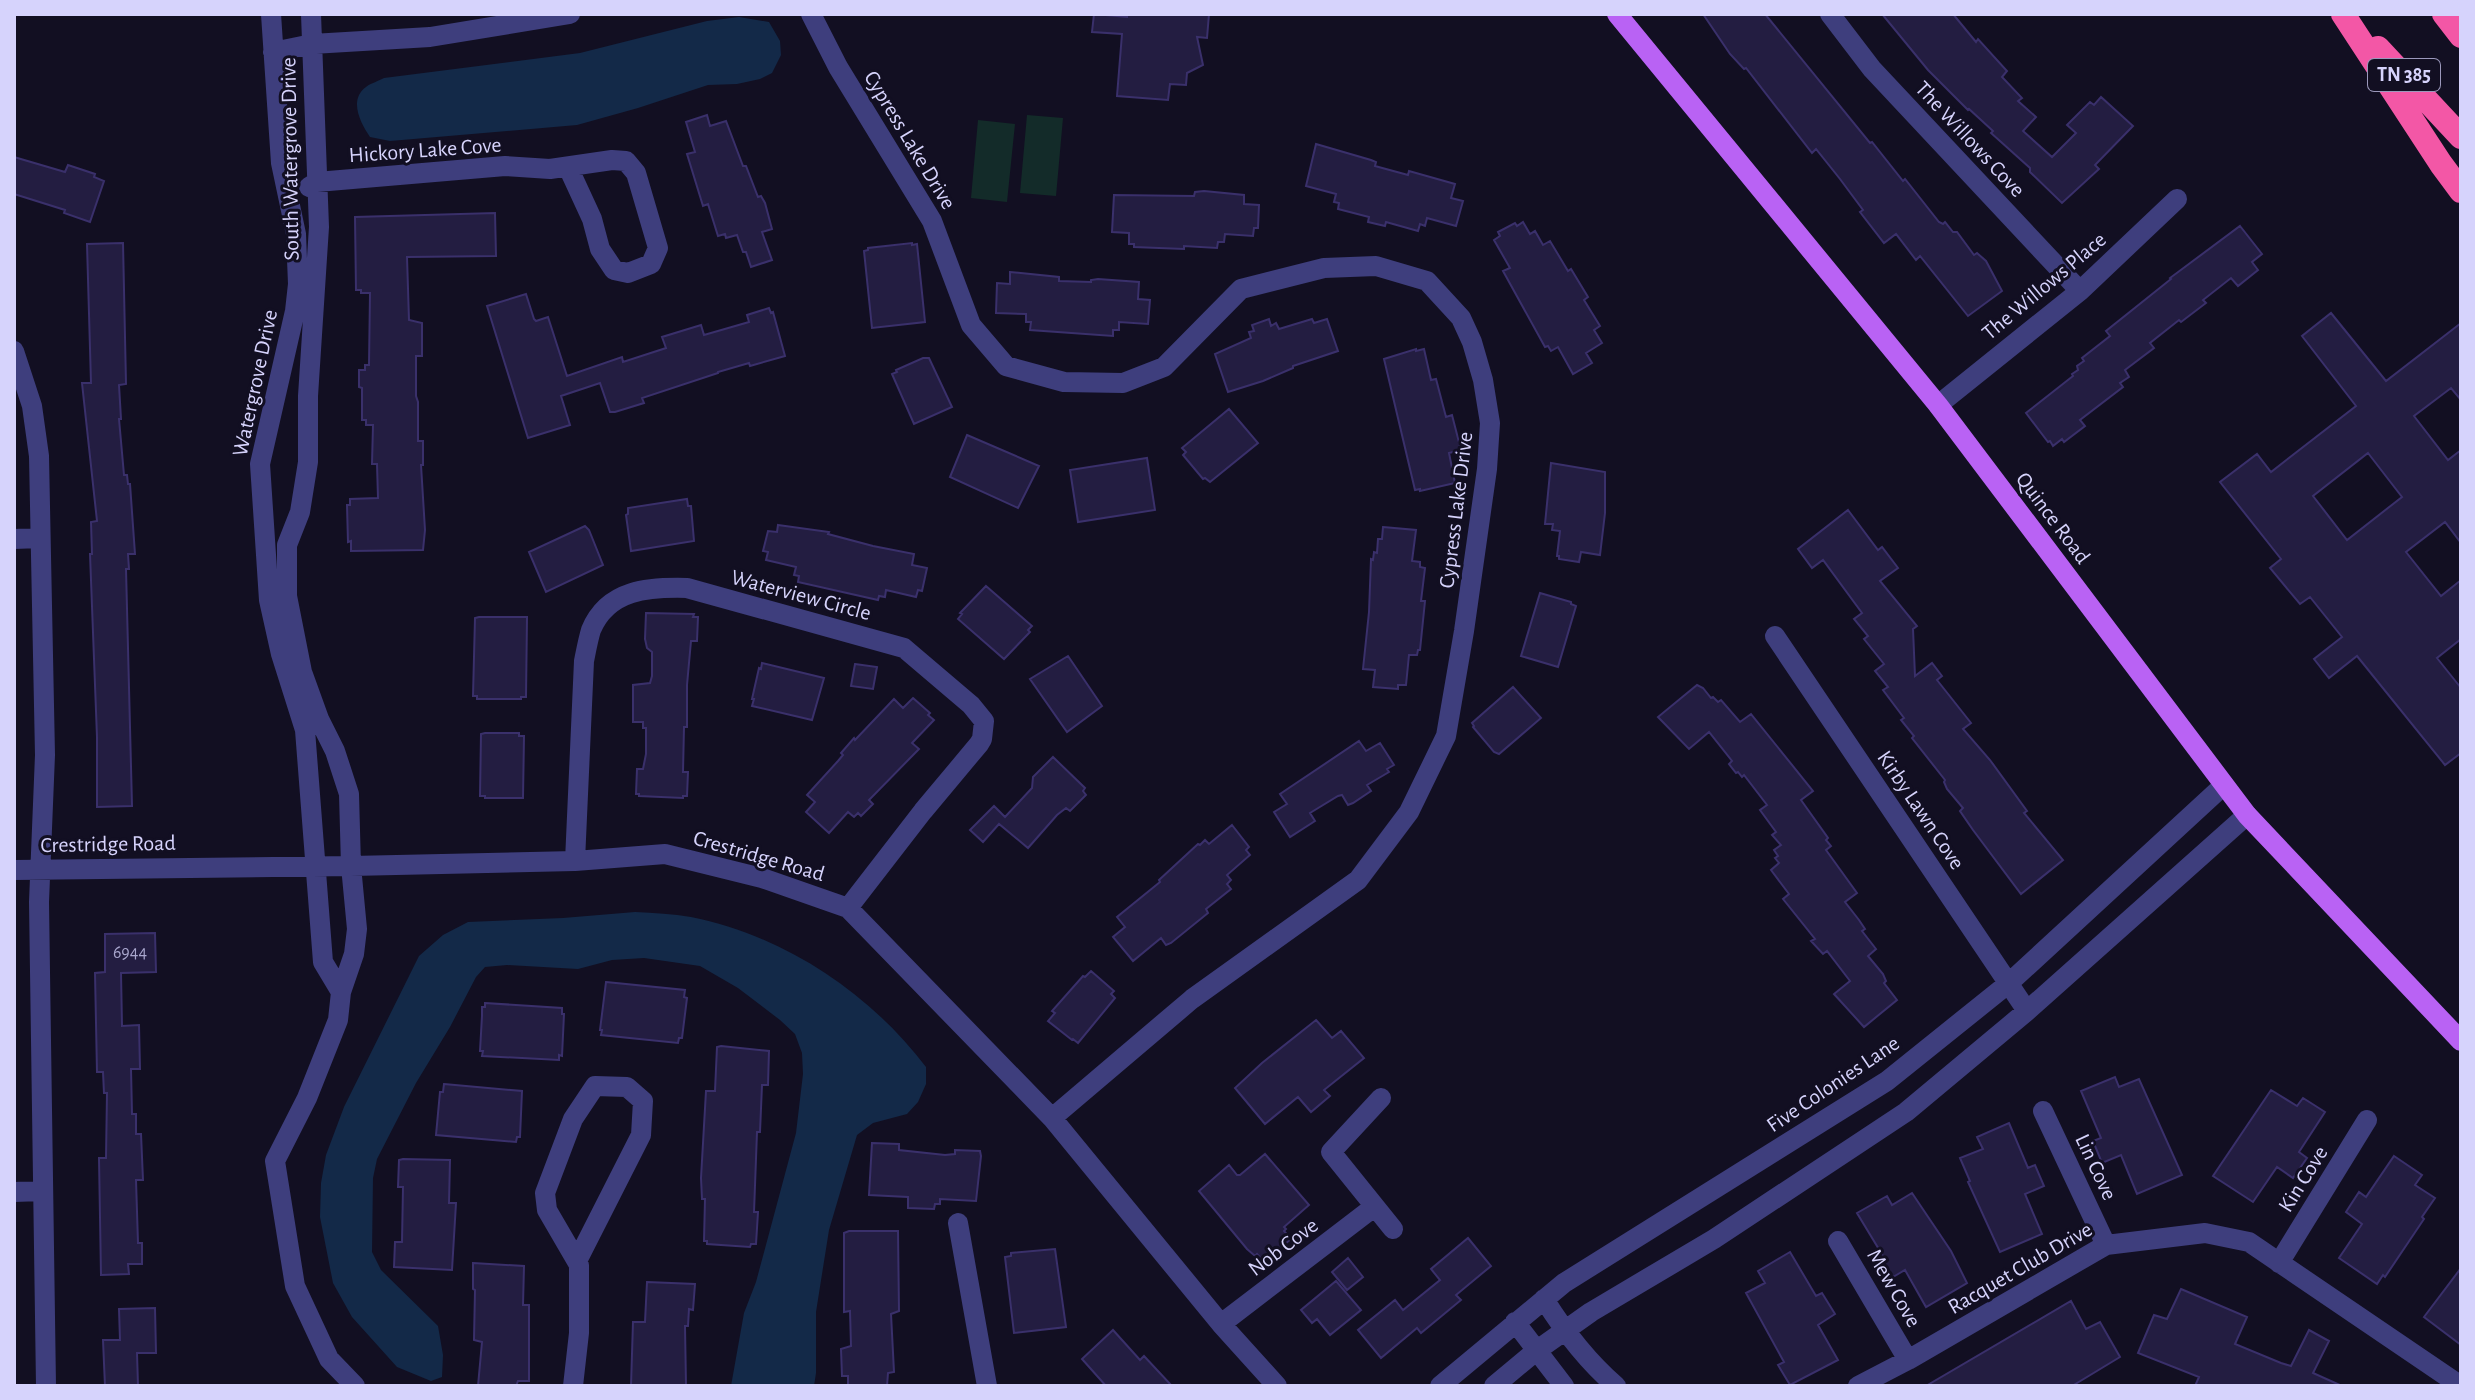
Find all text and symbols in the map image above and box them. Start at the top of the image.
street label: South Watergrove Drive [277,57,303,261]
road number: TN 385 [2368,59,2440,91]
street label: Cypress Lake Drive [860,67,960,213]
street label: The Willows Cove [1911,77,2029,201]
street label: Hickory Lake Cove [348,134,502,166]
street label: The Willows Place [1978,228,2110,344]
street label: Watergrove Drive [229,308,281,458]
street label: Cypress Lake Drive [1435,431,1477,589]
street label: Quince Road [2012,468,2094,568]
street label: Waterview Circle [729,566,873,624]
street label: Kirby Lawn Cove [1873,747,1969,873]
street label: Crestridge Road [691,827,827,885]
street label: Crestridge Road [40,832,176,856]
house number: 6944 [113,944,147,962]
street label: Five Colonies Lane [1763,1032,1903,1136]
street label: Lin Cove [2071,1131,2121,1203]
street label: Kin Cove [2274,1142,2332,1216]
street label: Nob Cove [1244,1214,1322,1280]
street label: Racquet Club Drive [1944,1218,2096,1318]
street label: Mew Cove [1863,1245,1925,1331]

